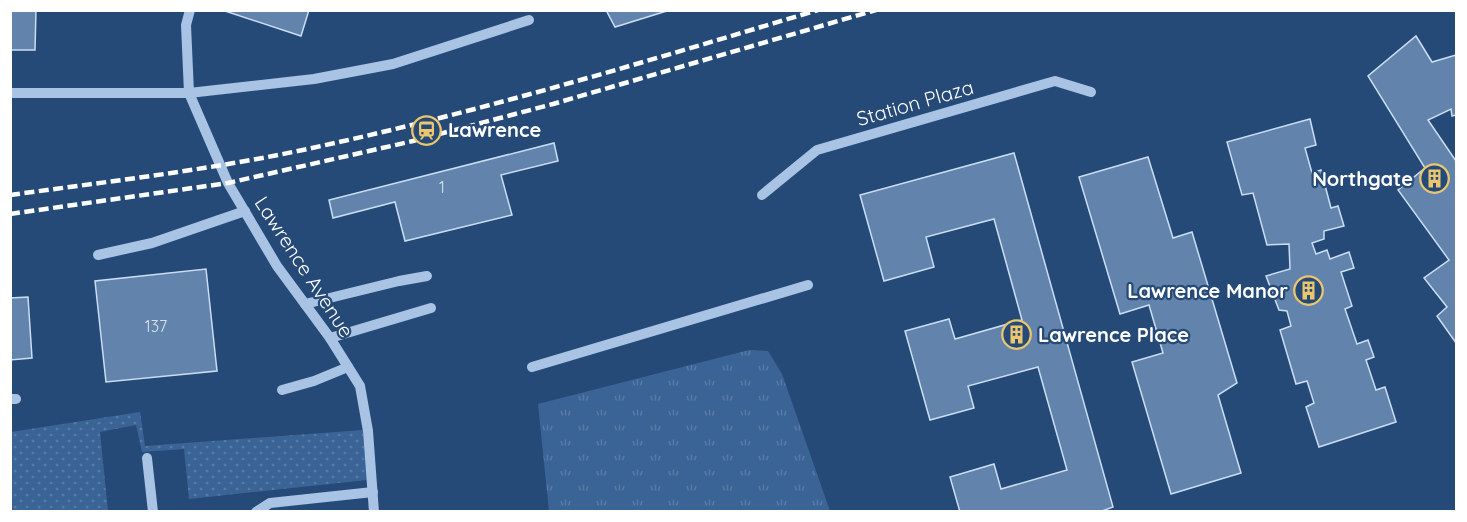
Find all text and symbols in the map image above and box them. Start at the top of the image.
street label: Station Plaza [853,74,976,131]
station icon: Lawrence [411,114,443,146]
place label: Lawrence [448,117,541,142]
building icon: Northgate [1418,163,1450,195]
place label: Northgate [1312,166,1413,191]
house number: 1 [439,177,445,197]
street label: Lawrence Avenue [249,191,359,342]
building icon: Lawrence Manor [1293,275,1325,307]
place label: Lawrence Manor [1127,278,1288,303]
house number: 137 [145,316,167,336]
building icon: Lawrence Place [1001,319,1033,351]
place label: Lawrence Place [1038,322,1189,347]

